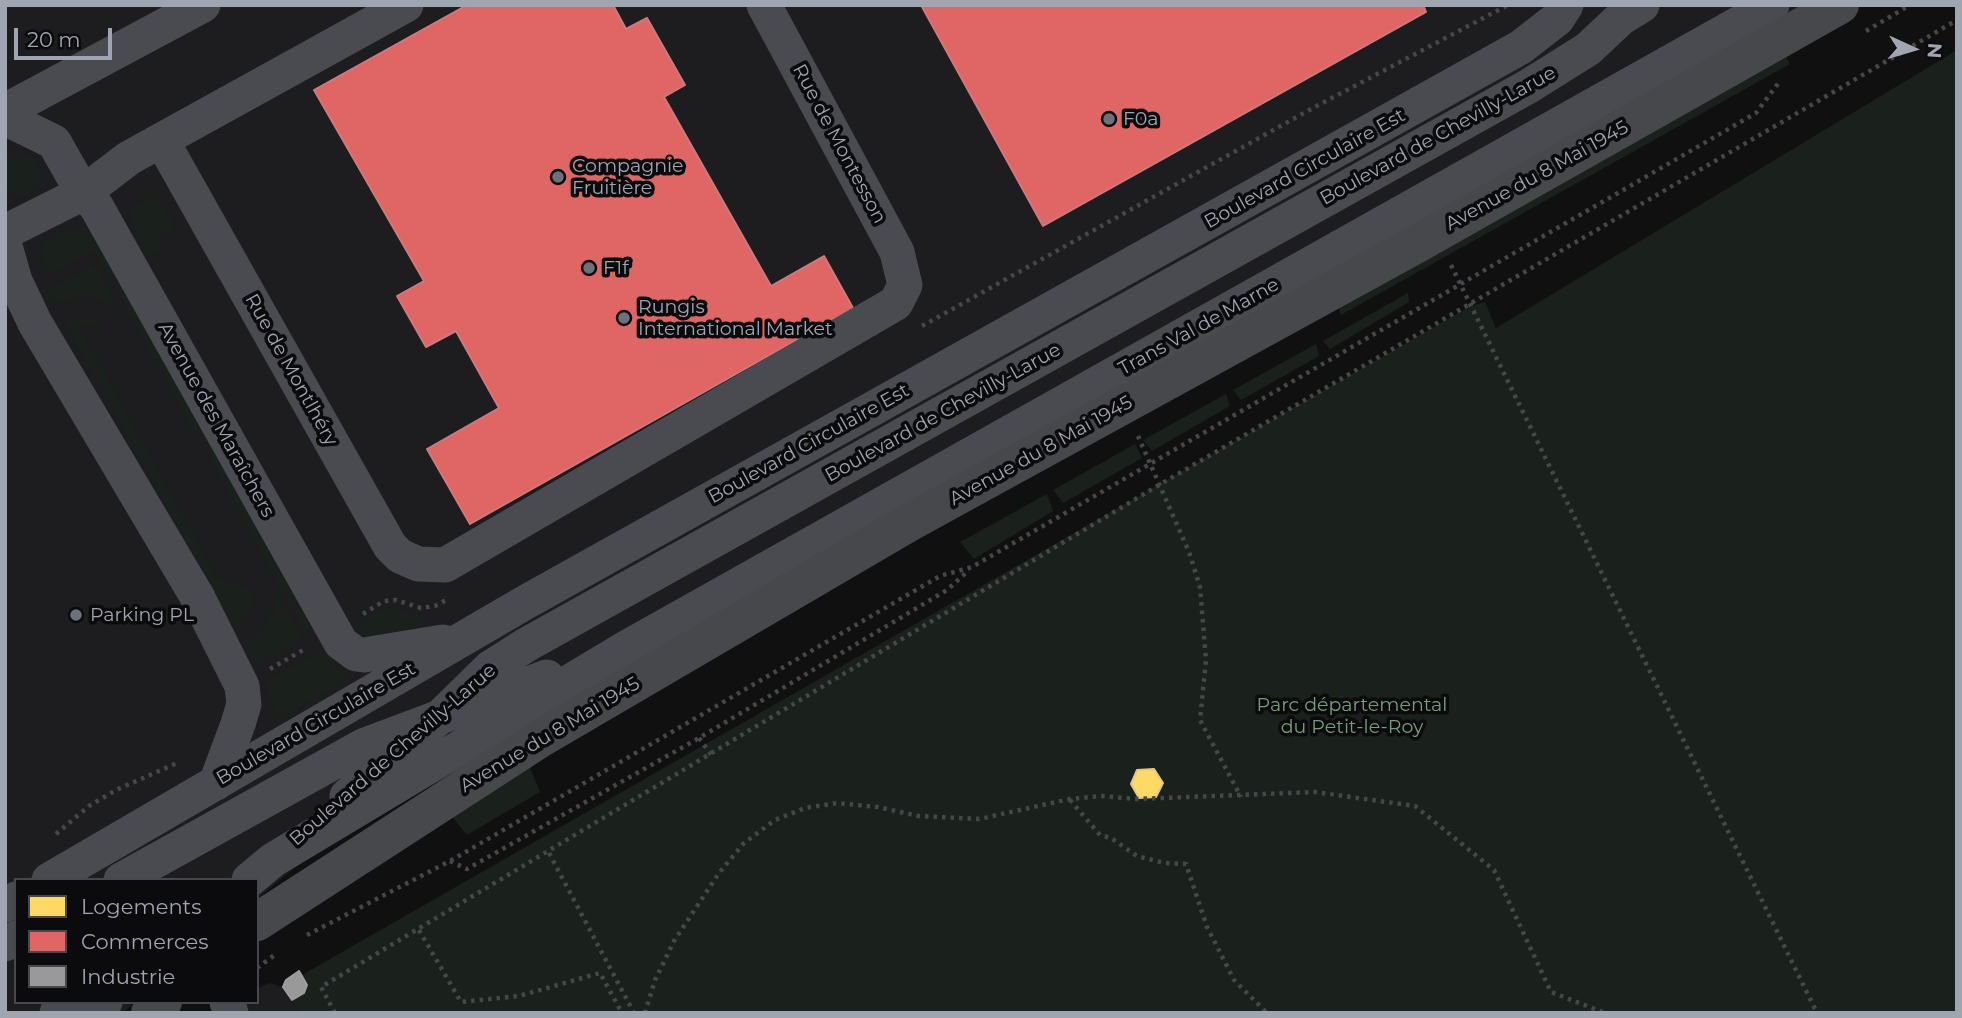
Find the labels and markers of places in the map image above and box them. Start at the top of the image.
place label: F0a [1123,108,1159,130]
marker: F0a [1101,111,1117,127]
place label: Compagnie Fruitière [572,155,684,199]
marker: Compagnie Fruitière [550,169,566,185]
place label: F1f [603,257,629,279]
marker: F1f [581,260,597,276]
place label: Rungis International Market [638,296,833,340]
marker: Rungis International Market [616,310,632,326]
place label: Parking PL [90,604,194,626]
marker: Parking PL [68,607,84,623]

